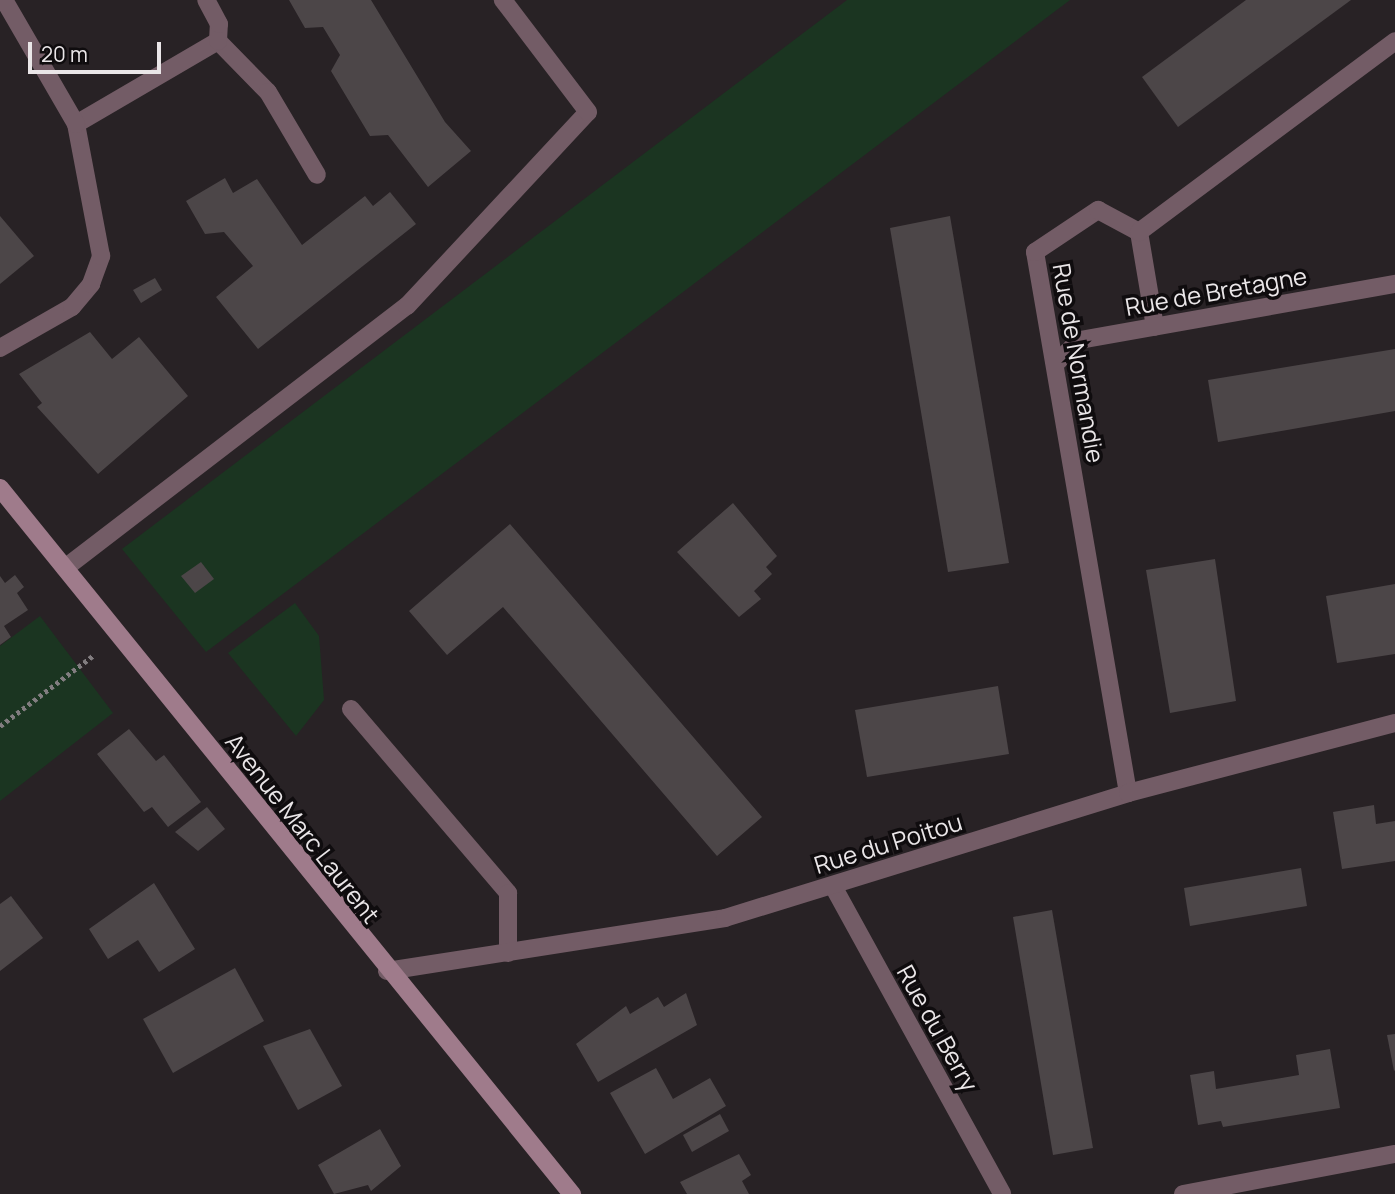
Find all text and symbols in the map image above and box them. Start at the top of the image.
scale bar [32,28,164,72]
text: 20 m [41,40,88,68]
street label: Rue de Normandie [1047,261,1111,465]
street label: Rue de Bretagne [1123,261,1309,321]
street label: Avenue Marc Laurent [220,727,386,929]
street label: Rue du Poitou [810,807,966,879]
street label: Rue du Berry [891,960,985,1096]

